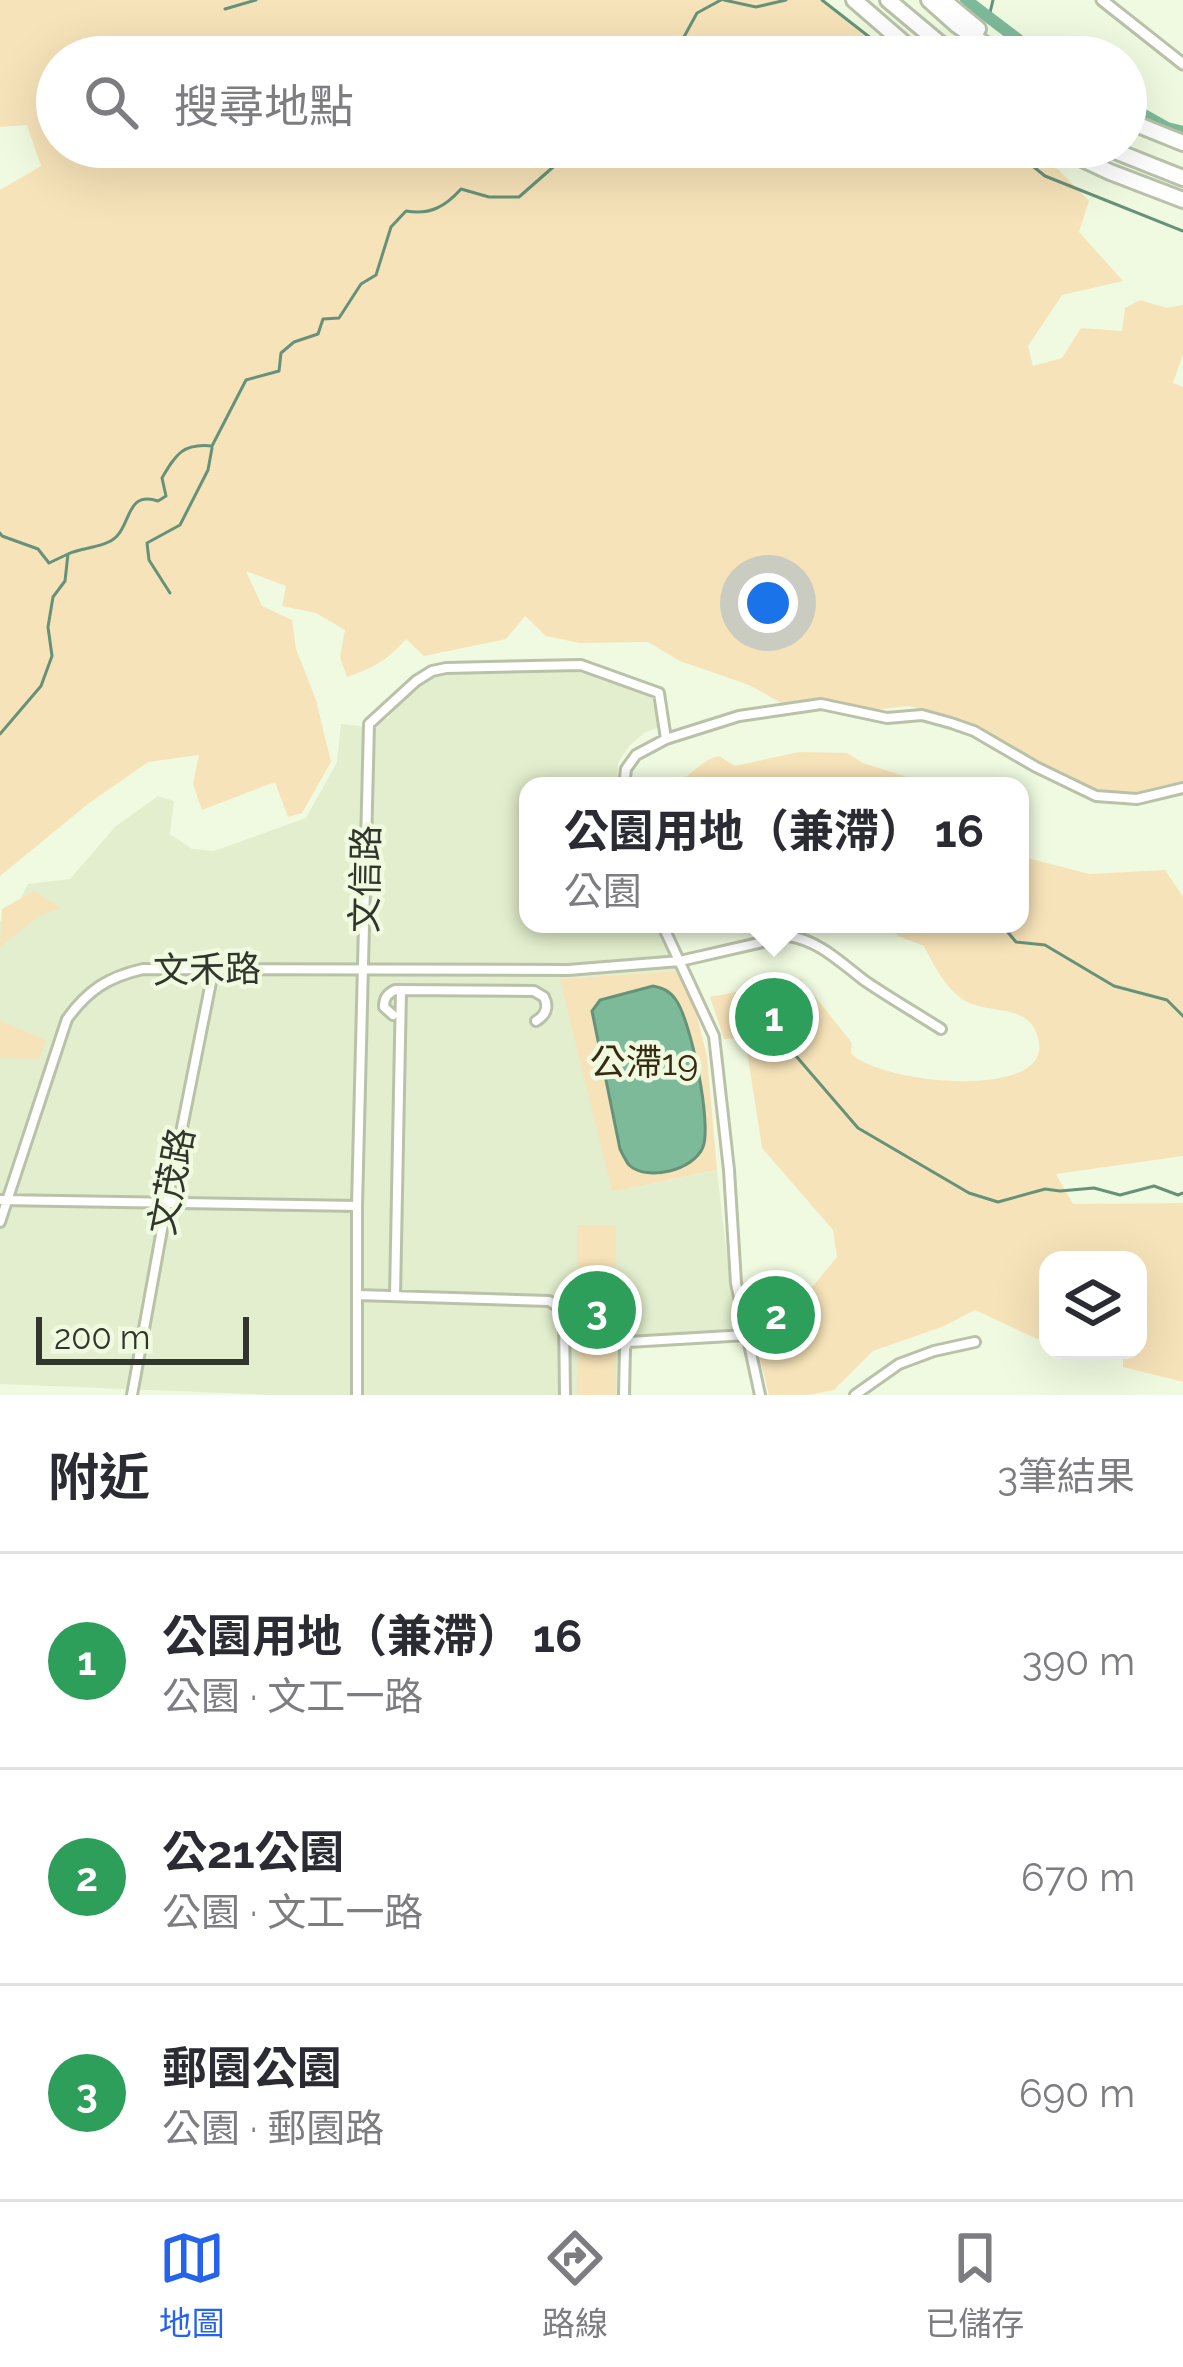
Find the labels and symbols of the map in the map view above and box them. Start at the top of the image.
your location [738,573,798,633]
street label: 文信路 [343,825,387,933]
street label: 文禾路 [153,947,261,991]
pin: 1 [735,972,813,1062]
park label: 公滯19 [590,1041,698,1083]
street label: 文茂路 [140,1124,202,1238]
pin: 3 [558,1265,636,1355]
pin: 2 [737,1270,815,1360]
scale bar [36,1311,249,1364]

